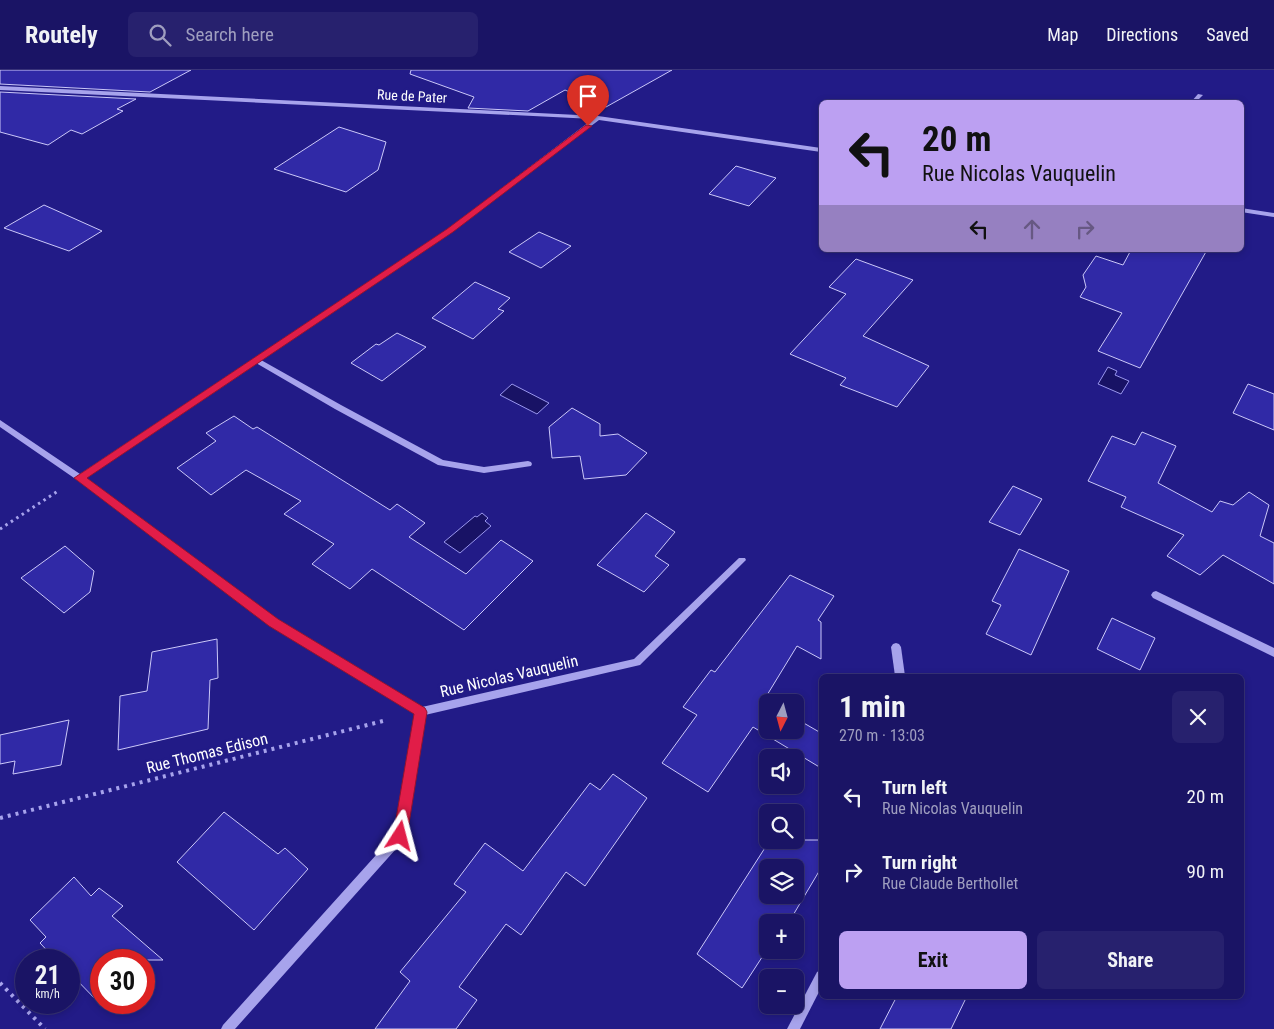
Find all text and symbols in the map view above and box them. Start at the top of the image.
search box [128,12,478,57]
text: Routely [25,21,98,49]
icon: search [146,21,174,49]
text: Search here [186,23,274,46]
text: Map [1047,24,1078,45]
text: Directions [1106,24,1178,45]
text: Saved [1206,24,1249,45]
pin [567,75,609,126]
icon: arrive [574,82,602,110]
street label: Rue de Pater [377,86,447,106]
text: 20 m [922,119,991,160]
icon: left [839,120,904,185]
text: Rue Nicolas Vauquelin [922,161,1116,186]
icon: left [965,215,993,243]
icon: ahead [1018,215,1046,243]
icon: right [1071,215,1099,243]
street label: Rue Nicolas Vauquelin [438,651,580,701]
text: 1 min [839,689,906,724]
button: close [1172,691,1224,743]
north arrow [759,694,804,739]
map controls [759,694,804,1014]
text: 270 m · 13:03 [839,726,925,745]
street label: Rue Thomas Edison [144,729,270,777]
button: sound [759,749,804,794]
text: Turn left [882,776,947,799]
icon: left [839,783,867,811]
text: 20 m [1187,785,1224,808]
text: Rue Nicolas Vauquelin [882,799,1023,818]
button: search [759,804,804,849]
position arrow [373,809,425,861]
text: Turn right [882,851,957,874]
icon: right [839,858,867,886]
button: layers [759,859,804,904]
text: 90 m [1187,860,1224,883]
text: Rue Claude Berthollet [882,874,1018,893]
button: + [759,914,804,959]
button: Exit [839,931,1027,989]
button: Share [1037,931,1224,989]
speed limit sign: 30 [90,949,155,1014]
text: 21 [35,961,60,990]
button: − [759,969,804,1014]
text: km/h [35,987,60,1001]

